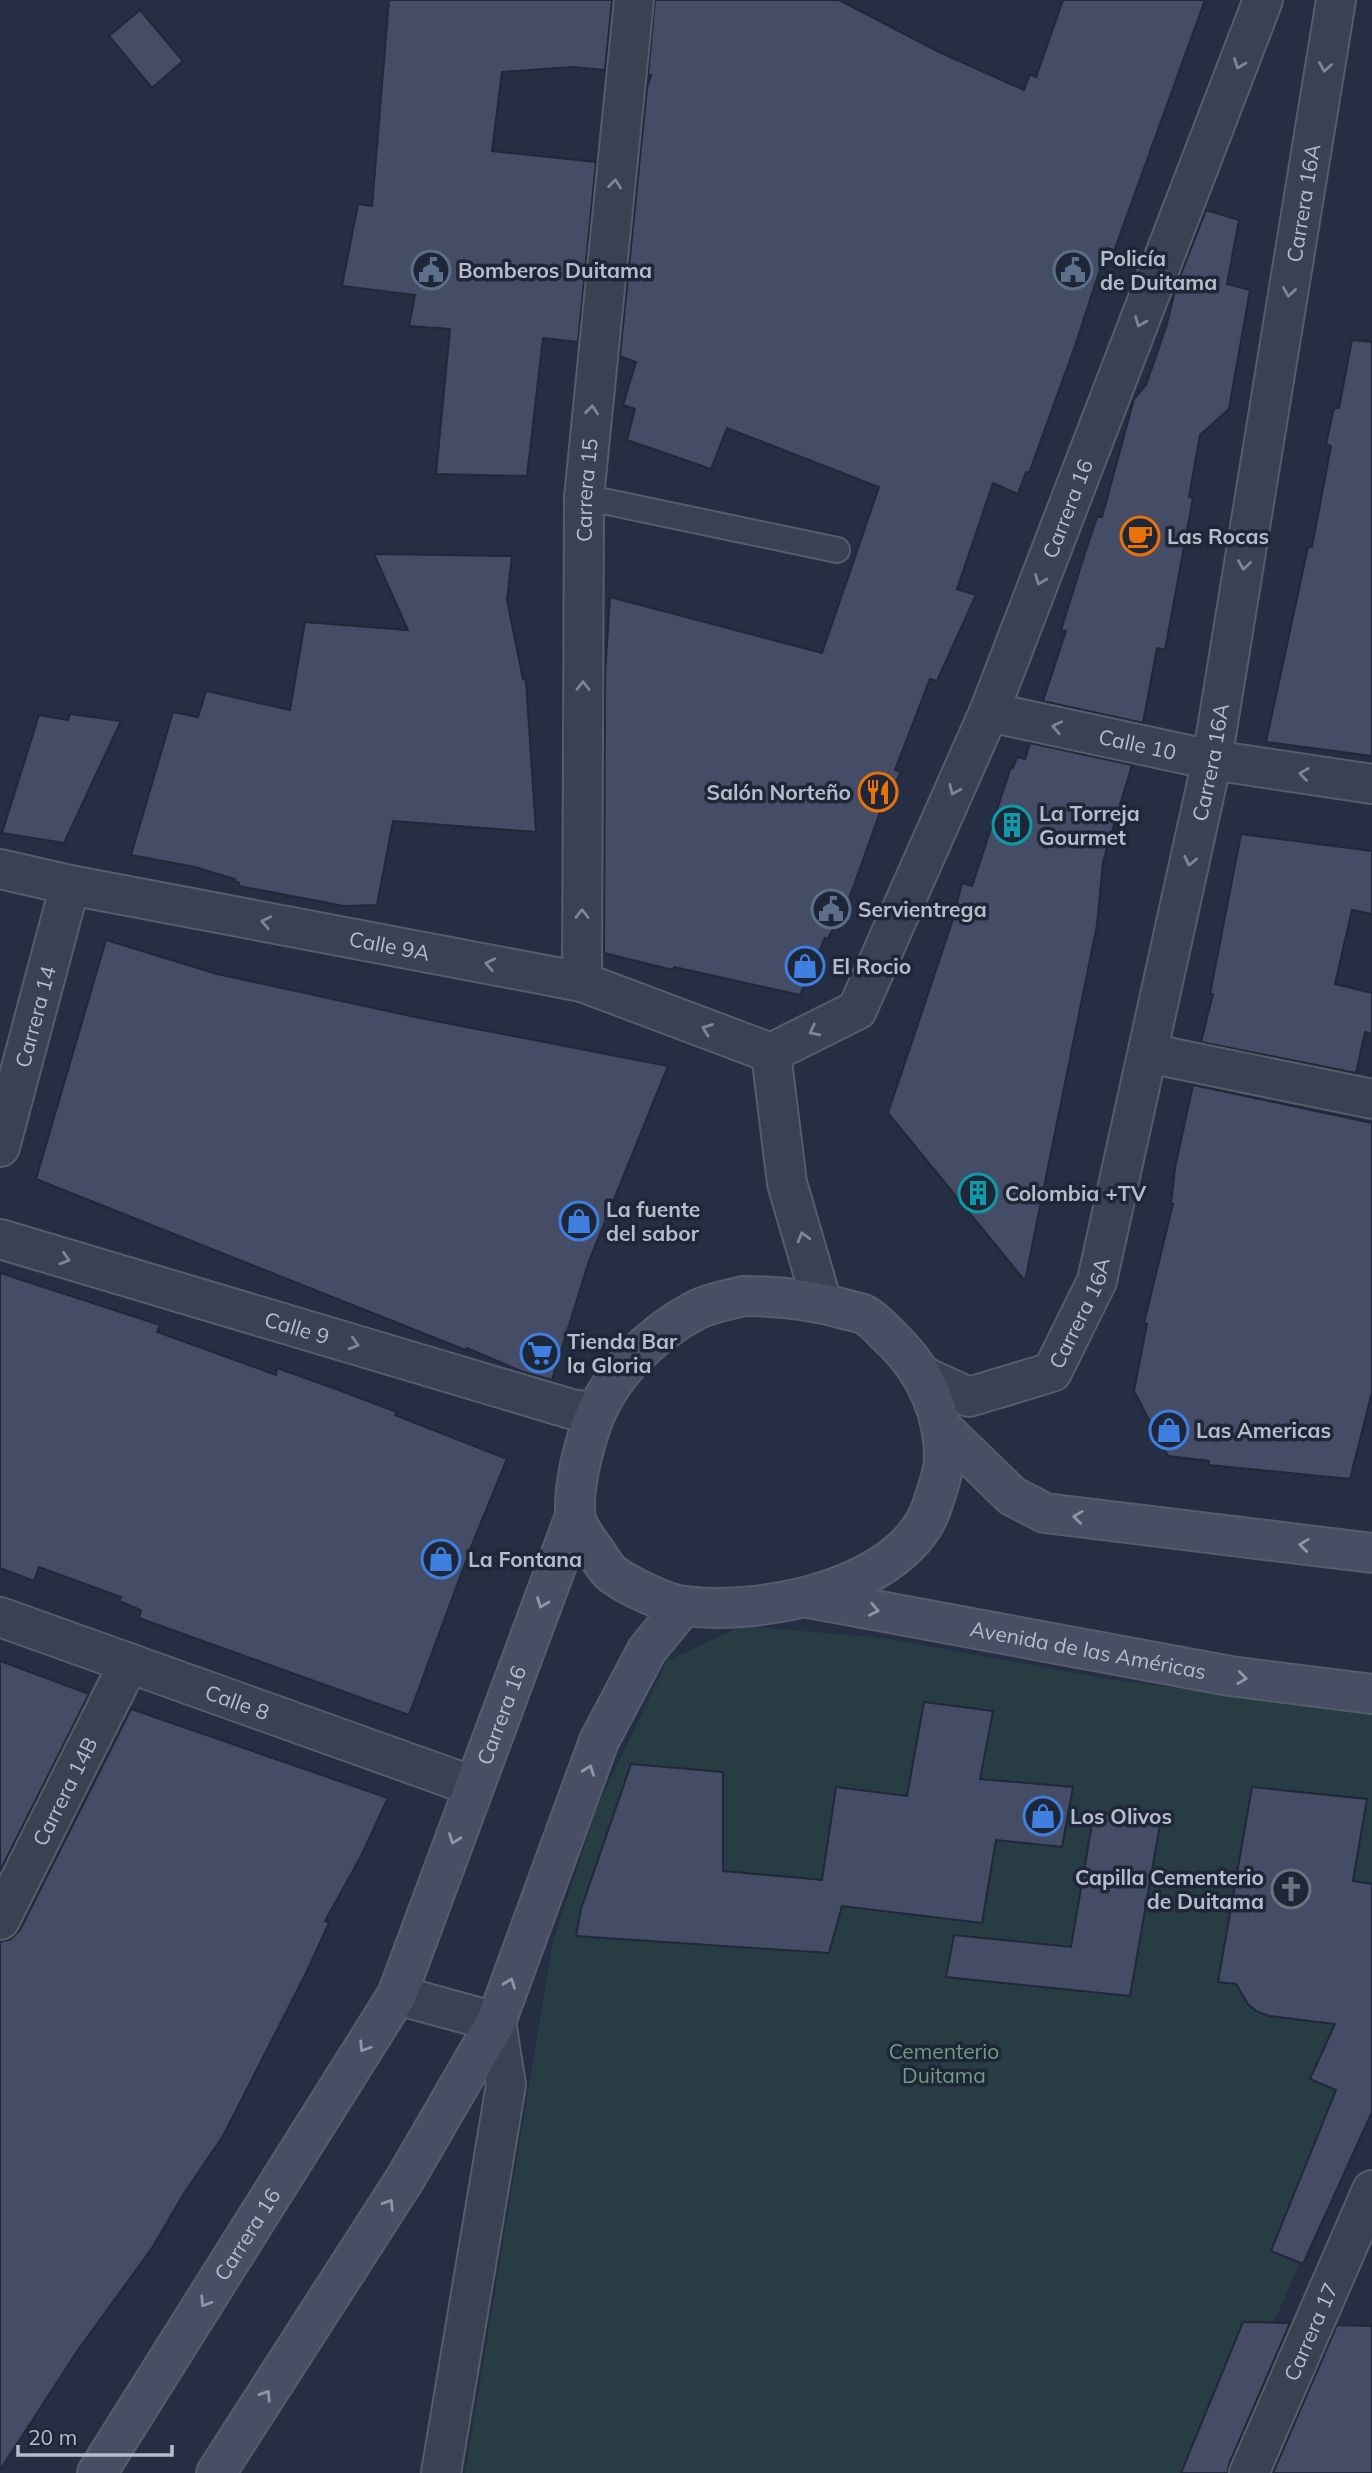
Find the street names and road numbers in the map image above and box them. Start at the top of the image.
street label: Carrera 16A [1280,141,1325,264]
street label: Carrera 15 [571,437,603,542]
street label: Carrera 16 [1036,455,1098,562]
street label: Carrera 16A [1186,701,1234,824]
street label: Calle 10 [1096,723,1179,765]
street label: Calle 9A [347,925,433,966]
street label: Carrera 14 [9,963,61,1070]
street label: Carrera 16A [1043,1254,1115,1373]
street label: Calle 9 [262,1306,333,1349]
street label: Avenida de las Américas [968,1615,1208,1684]
street label: Carrera 16 [471,1662,531,1768]
street label: Calle 8 [202,1678,273,1725]
street label: Carrera 14B [26,1733,103,1850]
street label: Carrera 16 [208,2183,286,2285]
street label: Carrera 17 [1278,2279,1343,2385]

